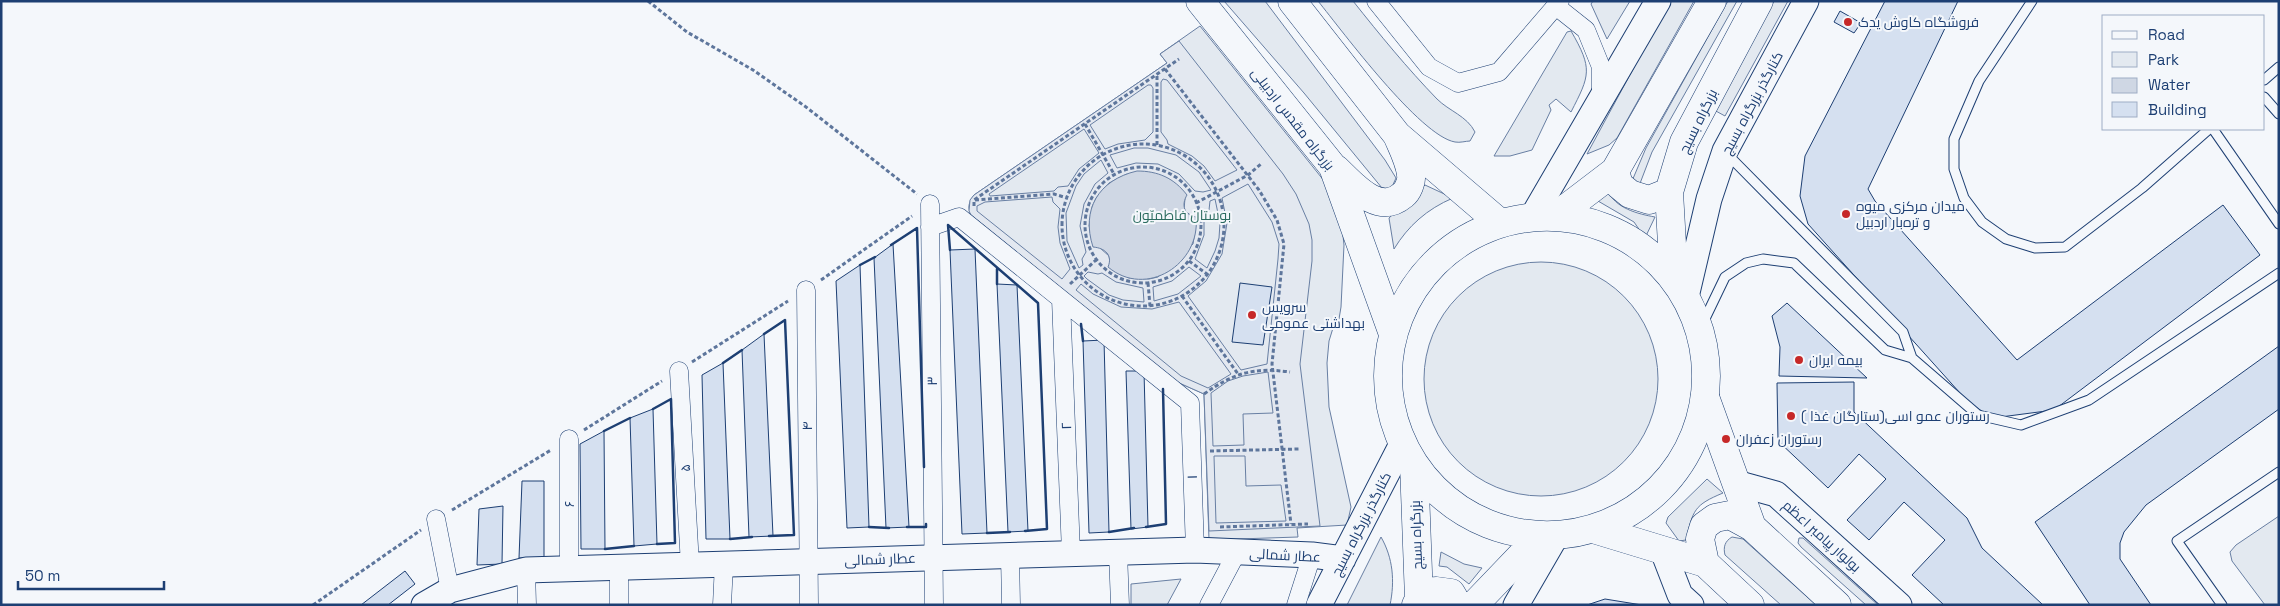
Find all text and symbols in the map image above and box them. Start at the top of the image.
place label: فروشگاه کاوش یدک [1858,13,1979,31]
legend [2102,15,2265,130]
marker: فروشگاه کاوش یدک [1842,16,1854,28]
text: Road [2148,25,2185,44]
street label: کنارگذر بزرگراه بسیج [1717,48,1787,158]
text: Park [2148,50,2179,69]
street label: بزرگراه مقدس اردبیلی [1247,64,1339,174]
text: Water [2148,75,2191,94]
street label: بزرگراه بسیج [1675,86,1721,156]
text: Building [2148,100,2207,119]
place label: میدان مرکزی میوه و تره‌بار اردبیل [1856,197,1965,231]
park label: بوستان فاطمیّون [1133,206,1231,224]
marker: میدان مرکزی میوه و تره‌بار اردبیل [1840,208,1852,220]
place label: سرویس بهداشتی عمومی [1262,298,1365,332]
marker: سرویس بهداشتی عمومی [1246,309,1258,321]
place label: بیمه ایران [1809,351,1863,369]
marker: بیمه ایران [1793,354,1805,366]
street label: ۳ [923,376,941,386]
place label: رستوران عمو اسی(ستارگان غذا ) [1801,407,1990,425]
marker: رستوران عمو اسی(ستارگان غذا ) [1785,410,1797,422]
street label: ۴ [798,421,816,431]
street label: ۲ [1057,422,1075,430]
place label: رستوران زعفران [1736,430,1822,448]
marker: رستوران زعفران [1720,433,1732,445]
street label: ۵ [676,464,694,472]
street label: کنارگذر بزرگراه بسیج [1327,469,1395,579]
street label: ۱ [1183,475,1201,479]
street label: بولوار پیامبر اعظم [1778,496,1865,577]
street label: بزرگراه بسیج [1406,500,1426,570]
street label: ۶ [560,501,578,507]
street label: عطار شمالی [1249,544,1321,566]
street label: عطار شمالی [844,549,916,569]
scale bar [18,558,164,590]
text: 50 m [25,566,60,585]

